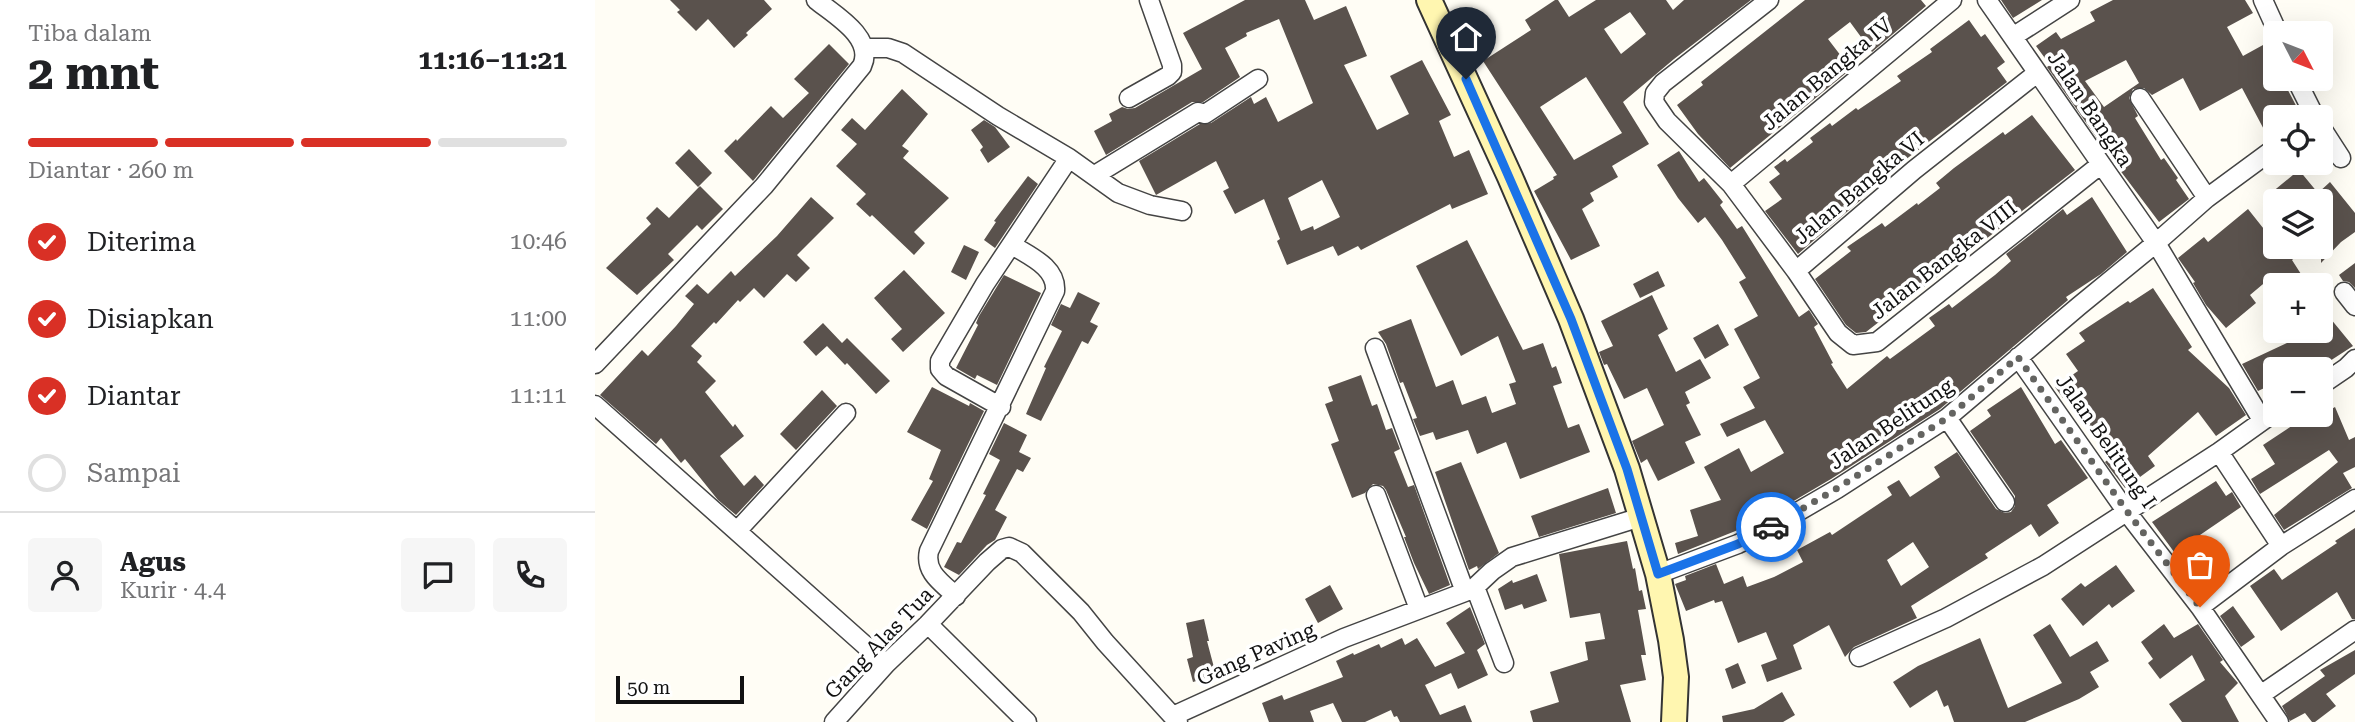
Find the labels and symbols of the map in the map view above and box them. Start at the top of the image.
pin [1436,7,1496,79]
street label: Jalan Bangka IV [1757,13,1897,135]
north arrow [2263,21,2333,91]
street label: Jalan Bangka [2043,47,2138,172]
street label: Jalan Bangka VI [1789,127,1929,249]
street label: Jalan Bangka VIII [1867,196,2021,324]
street label: Jalan Belitung I [2051,370,2161,512]
street label: Jalan Belitung [1824,374,1958,474]
courier [1736,492,1806,562]
pin [2170,535,2230,607]
street label: Gang Alas Tua [820,582,939,704]
street label: Gang Paving [1193,617,1319,691]
scale bar [616,673,744,705]

